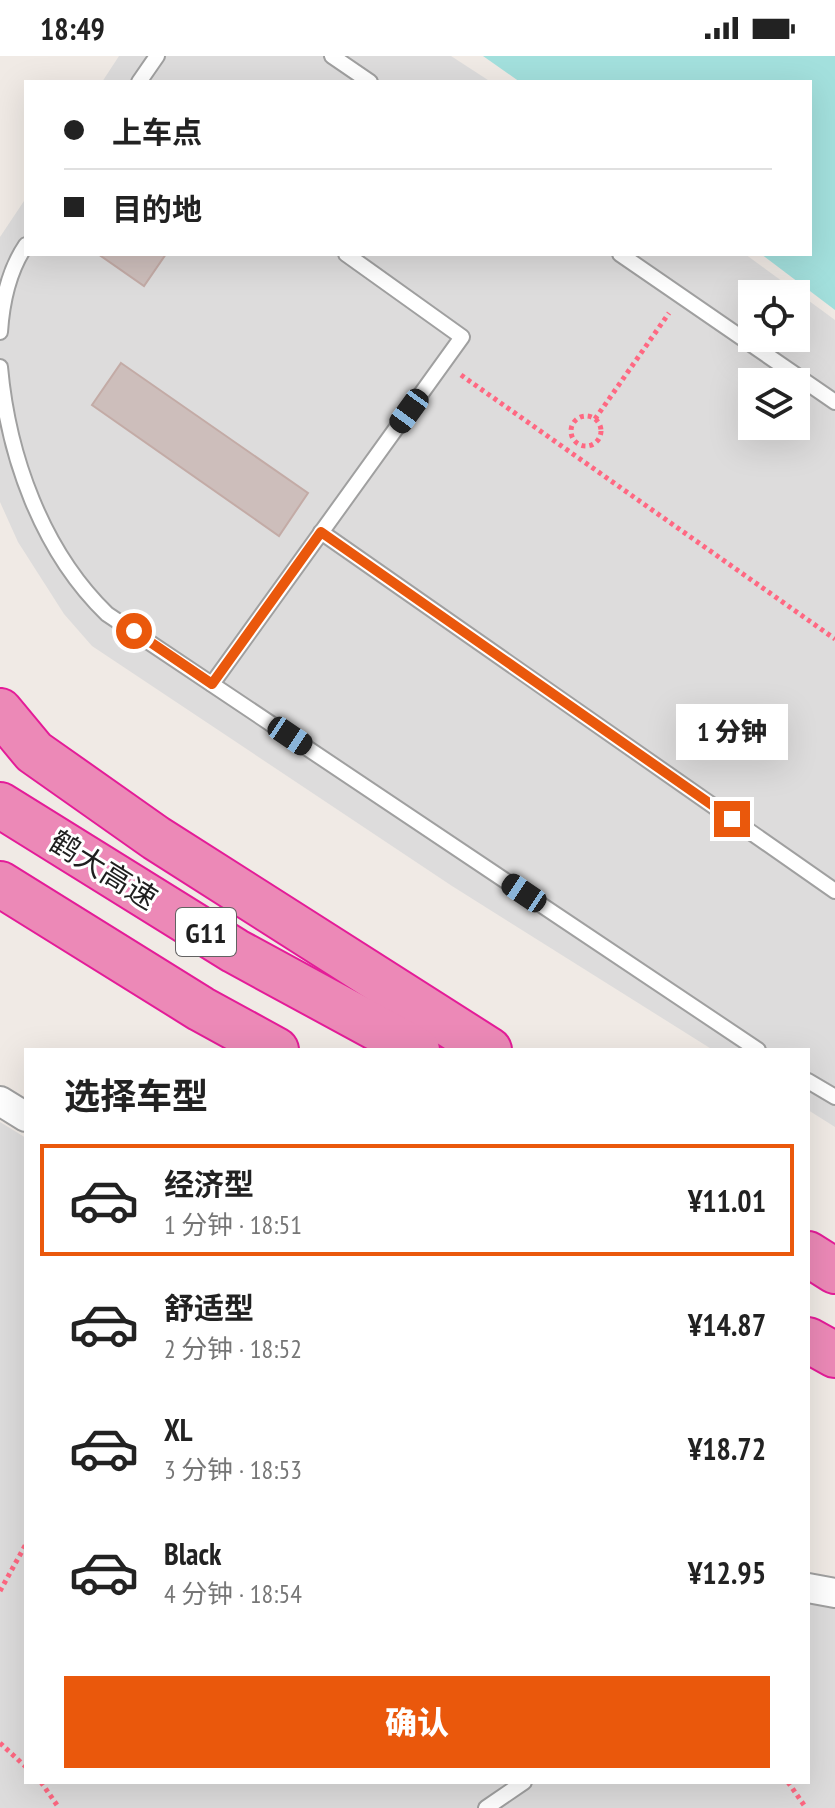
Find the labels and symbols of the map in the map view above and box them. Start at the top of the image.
car [385,385,433,437]
route start [116,613,152,649]
callout: 1 分钟 [676,703,788,759]
car [263,713,317,759]
route end [714,801,750,837]
street label: 鹤大高速 [43,821,165,917]
car [497,870,551,916]
road number: G11 [176,908,236,956]

